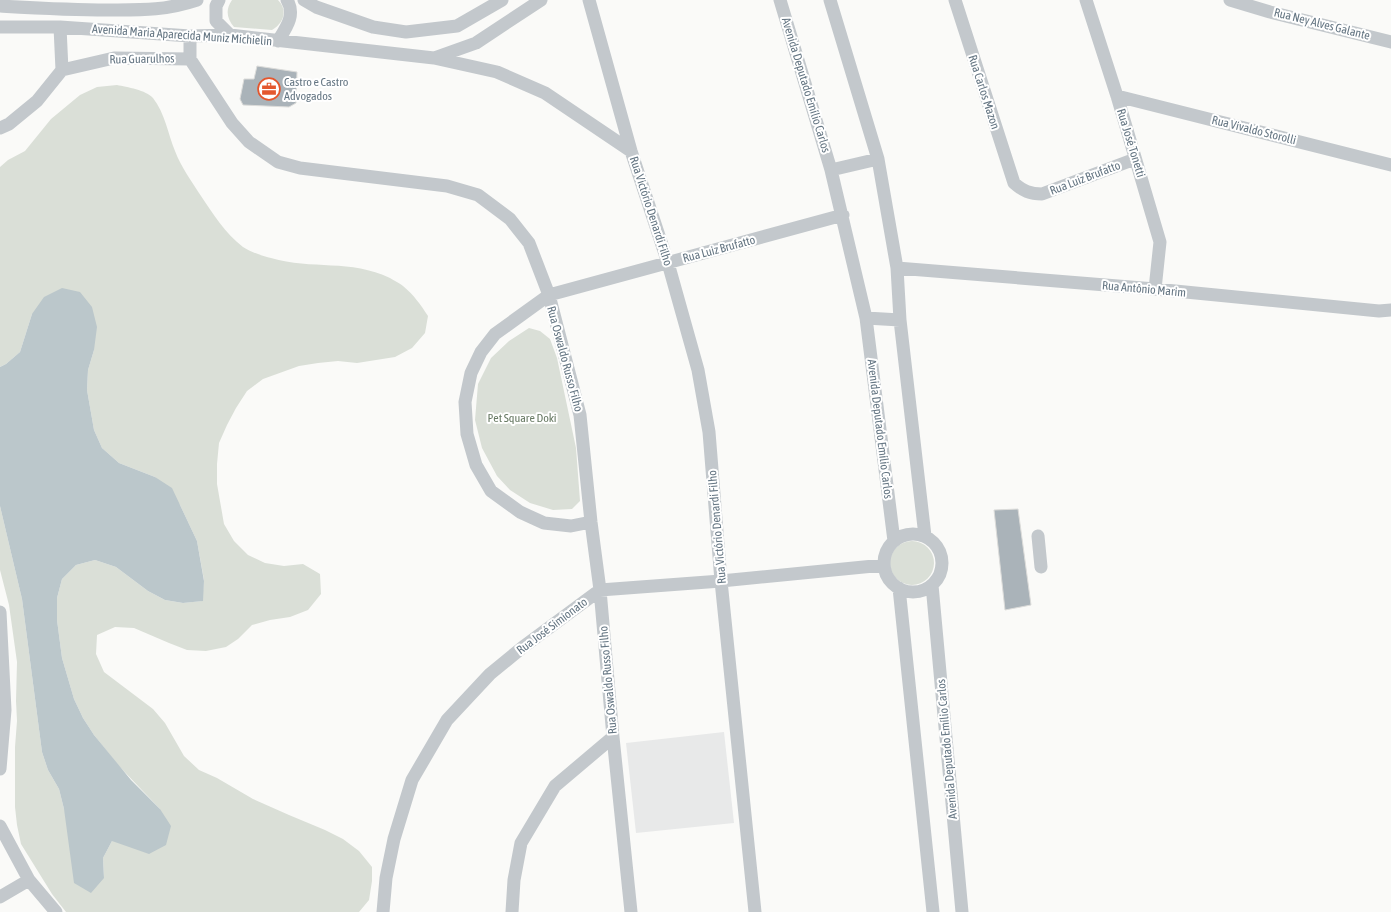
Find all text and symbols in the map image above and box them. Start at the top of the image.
street label: Rua Ney Alves Galante [1273,5,1371,43]
street label: Avenida Deputado Emílio Carlos [779,16,833,154]
street label: Avenida Maria Aparecida Muniz Michielin [92,22,272,48]
street label: Rua Guarulhos [109,51,175,67]
street label: Rua Carlos Mazon [965,53,1003,131]
place label: Castro e Castro Advogados [284,75,349,103]
office icon: Castro e Castro Advogados [256,76,282,102]
street label: Rua José Tonetti [1114,107,1148,179]
street label: Rua Vivaldo Storolli [1210,113,1298,147]
street label: Rua Victório Denardi Filho [627,155,675,268]
street label: Rua Luiz Brufatto [1048,158,1123,198]
street label: Rua Luiz Brufatto [681,233,757,265]
street label: Rua Antônio Marim [1101,278,1187,300]
street label: Rua Oswaldo Russo Filho [544,305,586,414]
street label: Avenida Deputado Emílio Carlos [864,358,896,500]
park label: Pet Square Doki [487,411,557,425]
street label: Rua Victório Denardi Filho [705,469,729,584]
street label: Rua José Simionato [514,595,590,657]
street label: Rua Oswaldo Russo Filho [596,625,620,735]
street label: Avenida Deputado Emílio Carlos [934,678,960,820]

